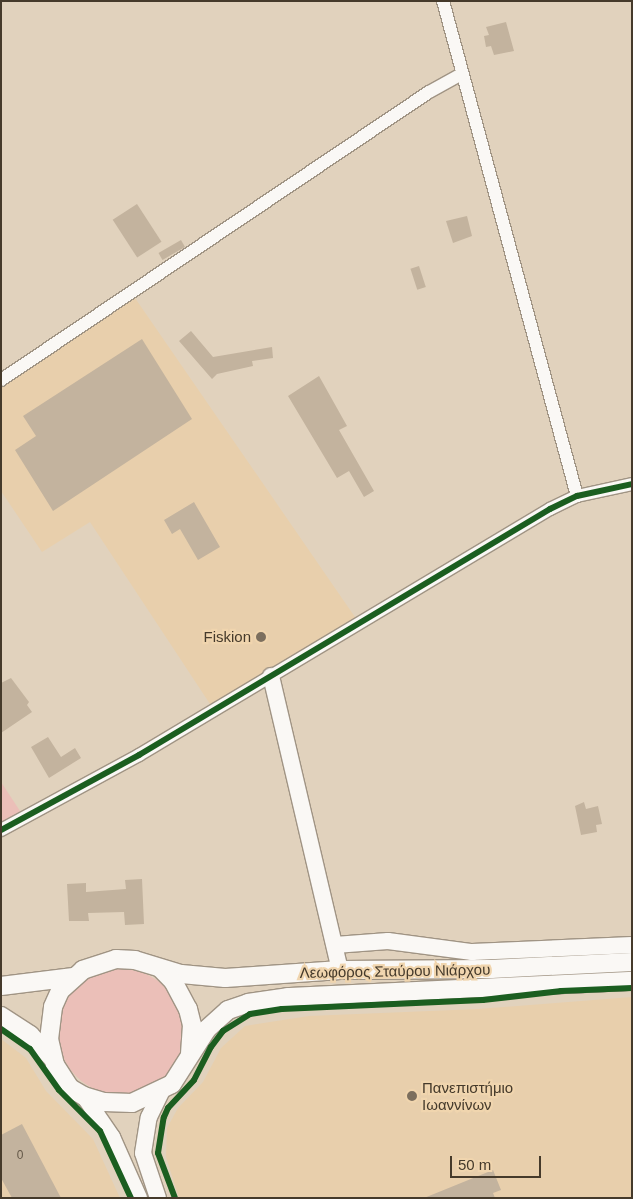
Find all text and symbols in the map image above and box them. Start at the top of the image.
place label: Fiskion [203,628,251,646]
marker: Fiskion [255,631,267,643]
street label: Λεωφόρος Σταύρου Νιάρχου [300,960,490,982]
place label: Πανεπιστήμιο Ιωαννίνων [422,1078,513,1113]
marker: Πανεπιστήμιο Ιωαννίνων [406,1090,418,1102]
scale bar [453,1146,544,1178]
house number: 0 [17,1149,23,1163]
text: 50 m [458,1156,491,1173]

